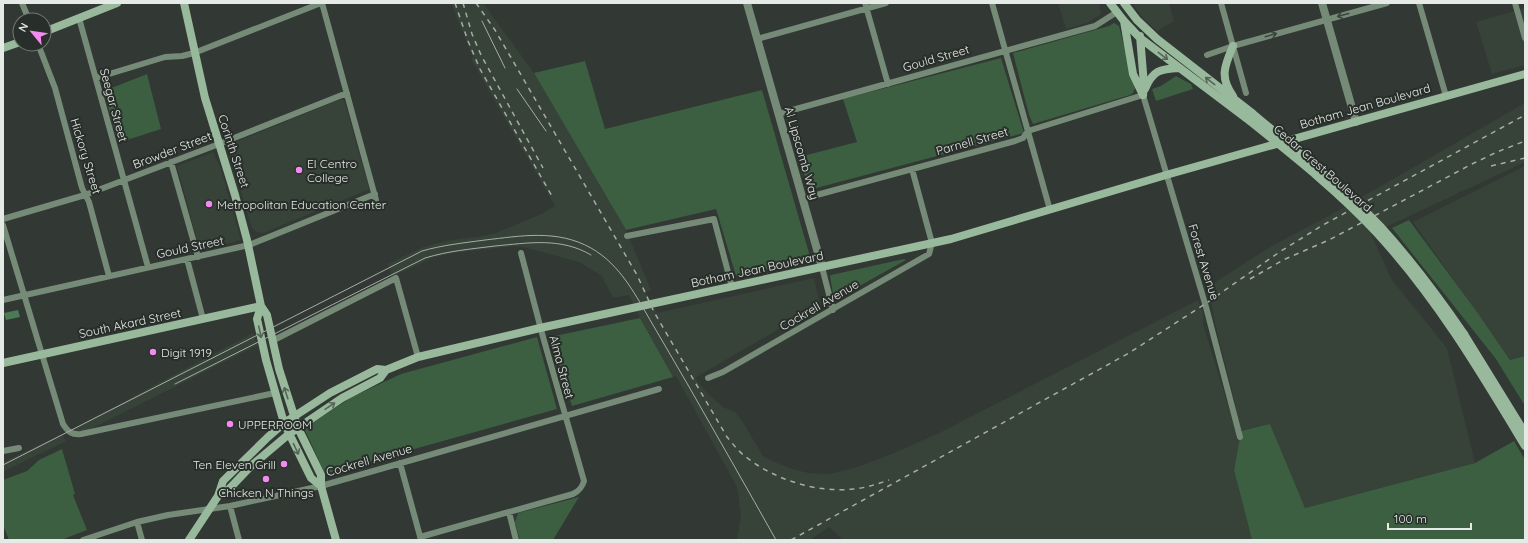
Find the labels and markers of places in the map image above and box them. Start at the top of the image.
place label: El Centro College [307,156,357,185]
marker: El Centro College [294,165,304,175]
place label: Metropolitan Education Center [217,197,387,212]
marker: Metropolitan Education Center [204,199,214,209]
place label: Digit 1919 [161,345,212,360]
marker: Digit 1919 [148,347,158,357]
place label: UPPERROOM [238,417,312,432]
marker: UPPERROOM [225,419,235,429]
place label: Ten Eleven Grill [193,457,276,472]
marker: Ten Eleven Grill [279,459,289,469]
marker: Chicken N Things [261,474,271,484]
place label: Chicken N Things [218,485,314,500]

